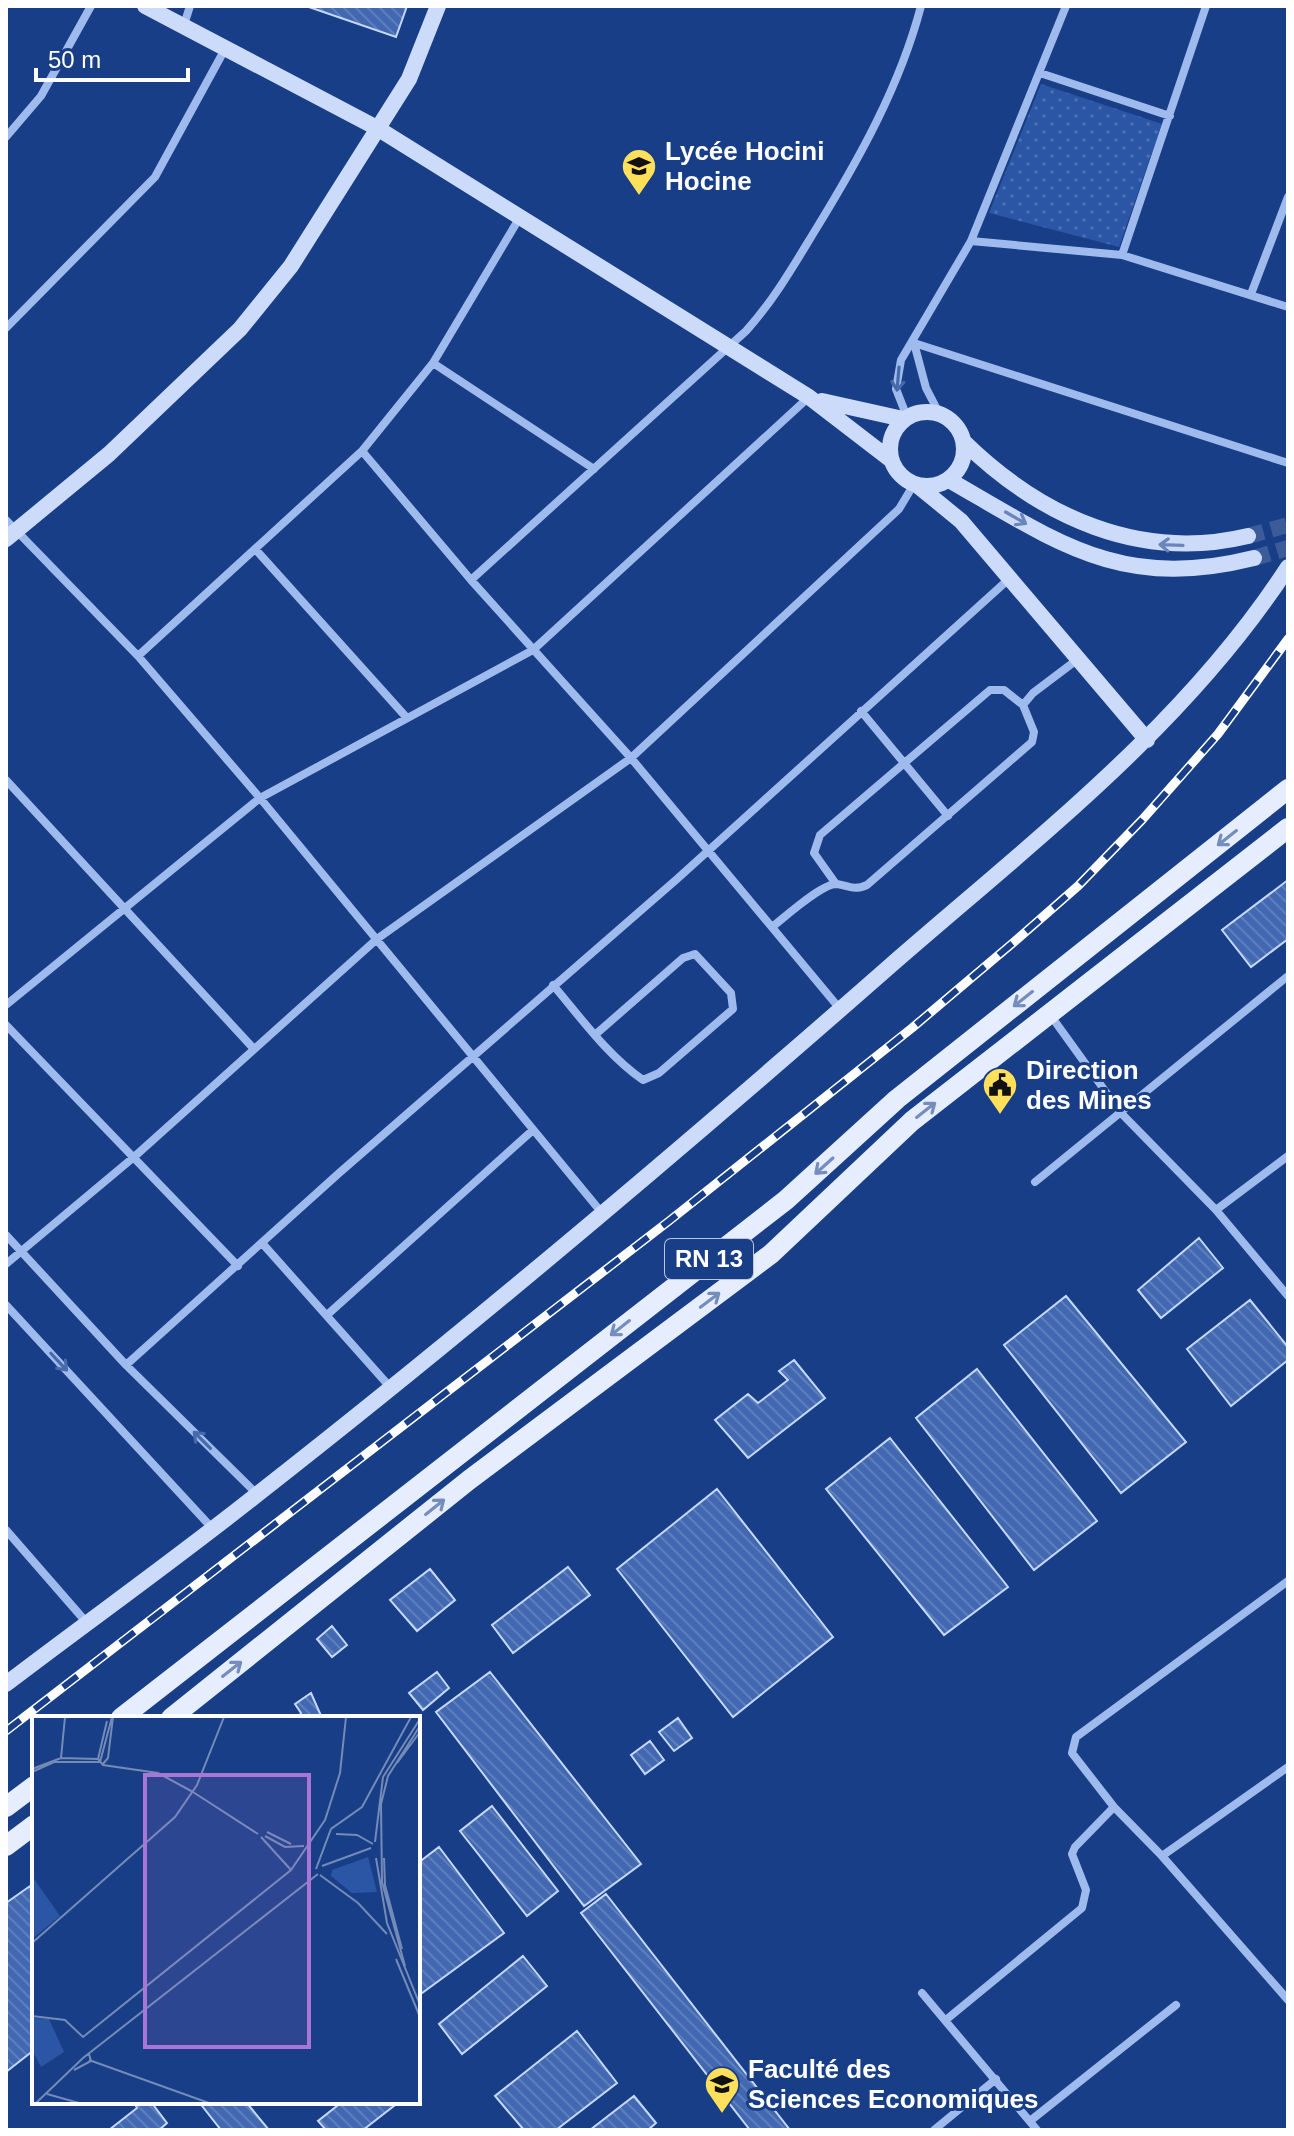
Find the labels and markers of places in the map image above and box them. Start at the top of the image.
place label: Lycée Hocini Hocine [665,136,824,196]
school or university icon: Lycée Hocini Hocine [620,147,658,197]
place label: Direction des Mines [1026,1055,1152,1115]
public building icon: Direction des Mines [981,1066,1019,1116]
place label: Faculté des Sciences Economiques [748,2054,1038,2114]
school or university icon: Faculté des Sciences Economiques [703,2065,741,2115]

